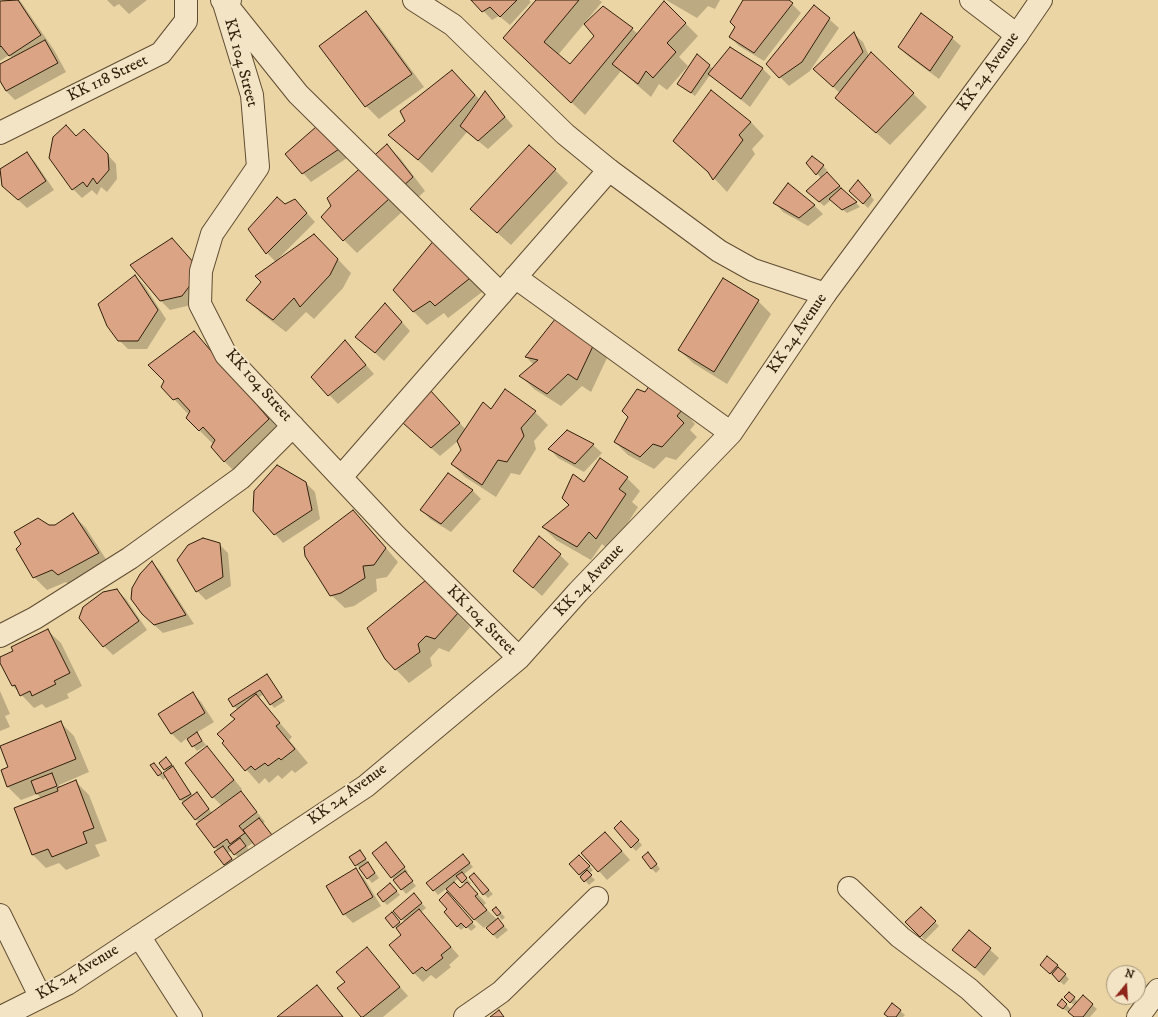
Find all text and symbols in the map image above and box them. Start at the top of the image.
street label: KK 104 Street [219,17,261,109]
street label: KK 24 Avenue [954,29,1024,115]
street label: KK 118 Street [65,51,151,107]
street label: KK 24 Avenue [764,290,832,378]
street label: KK 104 Street [220,346,296,426]
street label: KK 24 Avenue [551,541,629,621]
street label: KK 104 Street [442,582,520,660]
street label: KK 24 Avenue [305,760,391,830]
street label: KK 24 Avenue [33,941,123,1005]
north arrow [1106,965,1146,1005]
text: N [1123,966,1136,983]

